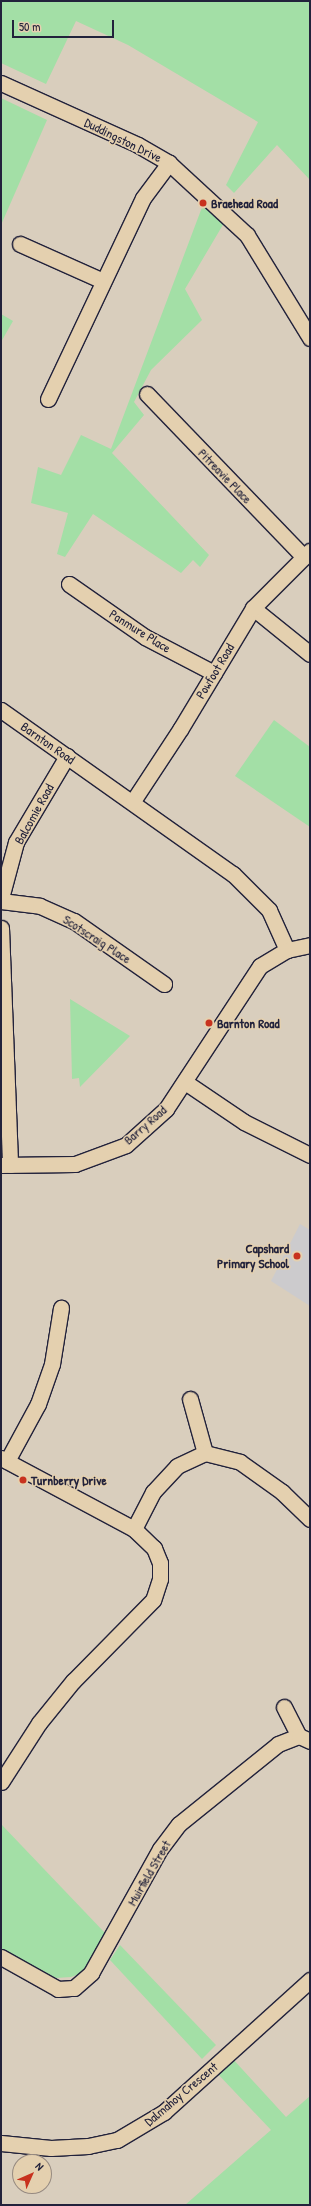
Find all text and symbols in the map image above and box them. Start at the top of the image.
scale bar [14,12,116,38]
text: 50 m [19,18,40,35]
street label: Duddingston Drive [82,115,164,165]
place label: Braehead Road [211,195,278,211]
marker: Braehead Road [198,198,208,208]
street label: Pitreavie Place [195,445,255,507]
street label: Panmure Place [106,606,174,656]
street label: Powfoot Road [192,641,238,701]
street label: Barnton Road [18,719,78,767]
street label: Balcomie Road [11,781,57,847]
street label: Scotscraig Place [60,911,134,967]
place label: Barnton Road [217,1015,279,1031]
marker: Barnton Road [204,1018,214,1028]
street label: Barry Road [120,1102,170,1148]
place label: Capshard Primary School [217,1241,289,1272]
marker: Capshard Primary School [292,1251,302,1261]
place label: Turnberry Drive [31,1472,107,1488]
marker: Turnberry Drive [18,1475,28,1485]
street label: Muirfield Street [124,1837,174,1909]
street label: Dalmahoy Crescent [141,2059,221,2129]
north arrow [12,2154,52,2194]
text: N [33,2159,47,2173]

